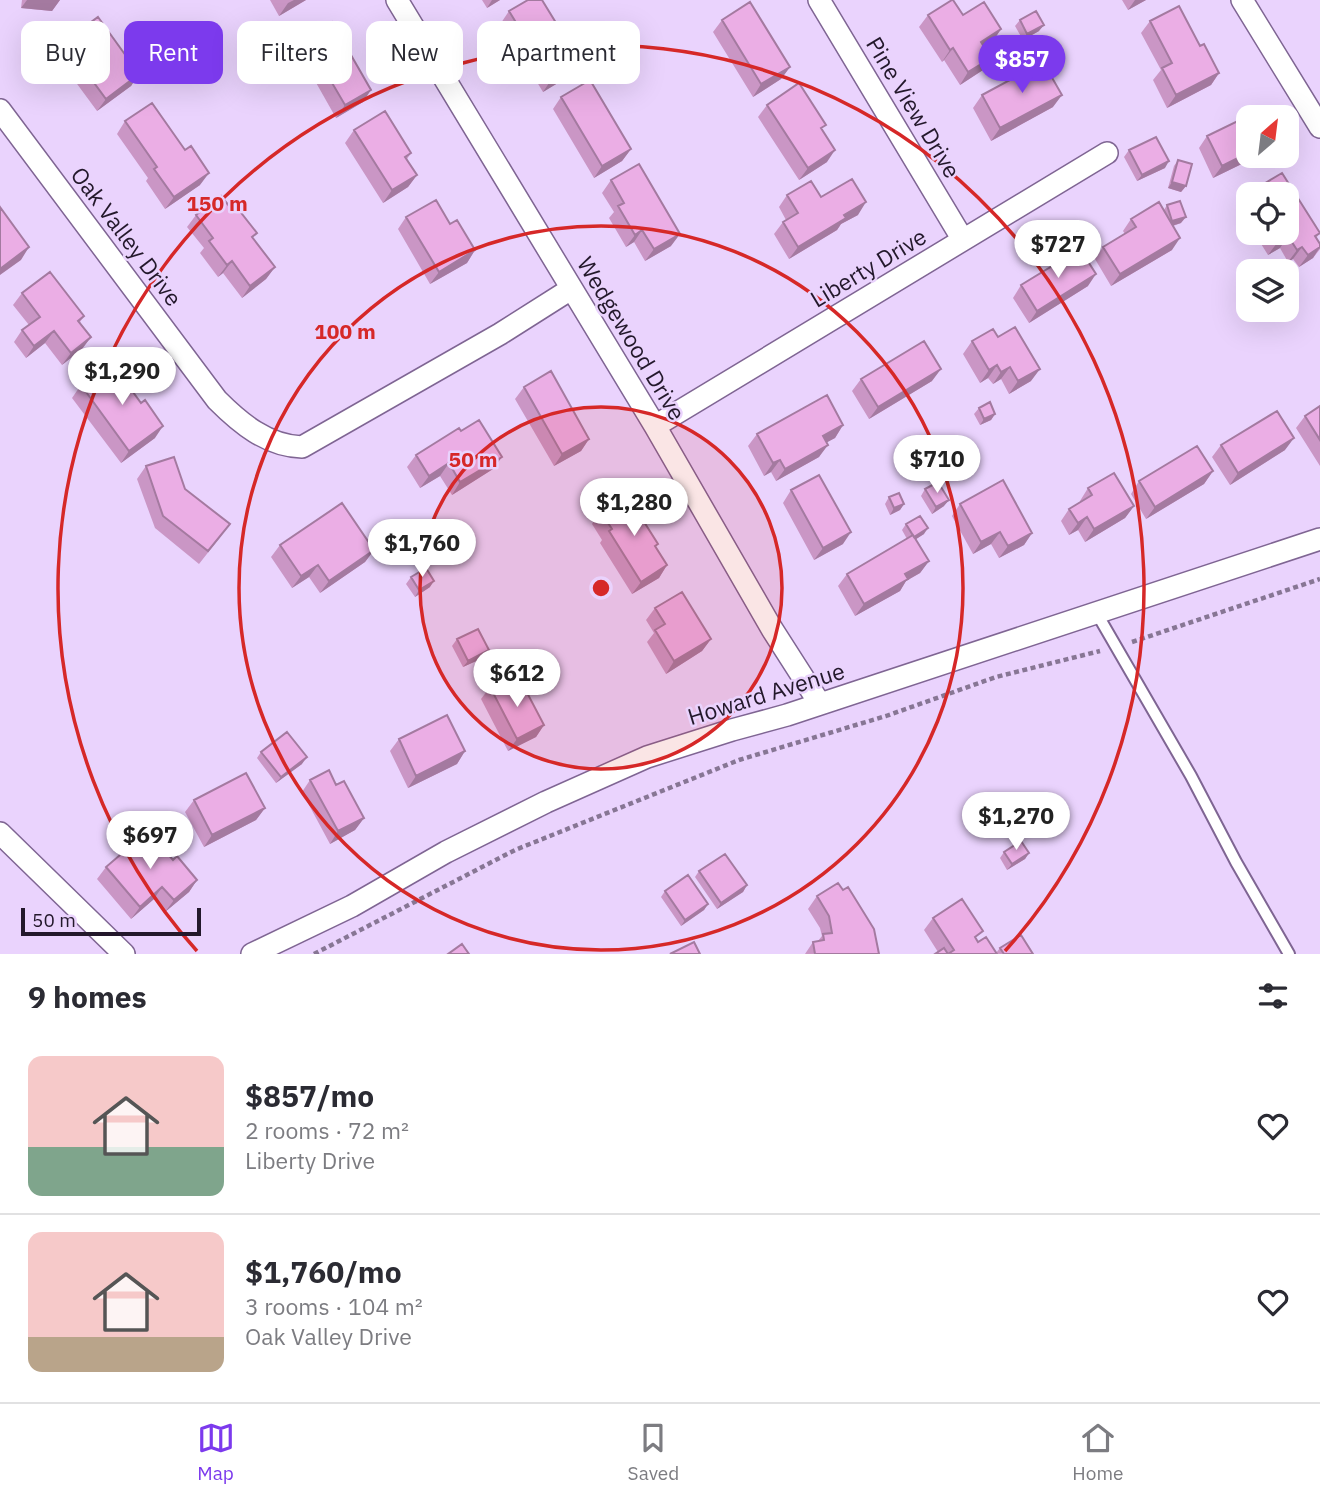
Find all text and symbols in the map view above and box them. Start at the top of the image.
chip: Buy [21,21,110,84]
chip: Rent [124,21,223,84]
chip: Filters [237,21,352,84]
chip: New [366,21,463,84]
chip: Apartment [477,21,640,84]
street label: Pine View Drive [860,31,968,183]
pin: $857 [981,36,1063,95]
text: $857 [994,43,1050,73]
north arrow [1236,105,1298,168]
map controls [1236,105,1299,322]
street label: Oak Valley Drive [65,160,189,312]
button: locate [1236,182,1299,245]
text: 150 m [186,189,248,217]
pin: $727 [1017,220,1099,280]
street label: Liberty Drive [804,221,932,313]
text: $727 [1030,228,1086,258]
street label: Wedgewood Drive [571,251,693,425]
button: layers [1236,259,1299,322]
text: 100 m [314,317,376,345]
pin: $1,290 [65,348,179,407]
text: $1,290 [84,355,160,385]
pin: $710 [896,435,978,495]
text: $710 [909,443,965,473]
text: 50 m [449,445,497,473]
pin: $1,280 [577,478,691,538]
text: $1,280 [596,486,672,516]
pin: $1,760 [365,520,479,579]
text: $1,760 [384,527,460,557]
centre of rings [589,576,613,600]
pin: $612 [476,650,558,709]
street label: Howard Avenue [684,655,848,731]
text: $612 [489,657,545,687]
pin: $1,270 [959,792,1073,852]
text: $1,270 [978,800,1054,830]
pin: $697 [109,812,191,871]
text: $697 [122,819,178,849]
scale bar [21,905,201,937]
text: 50 m [32,908,76,932]
text: 9 homes [28,977,147,1016]
icon: filters [1254,977,1292,1015]
text: $857/mo [245,1076,374,1115]
icon: home [84,1084,168,1168]
icon: heart [1254,1107,1292,1145]
text: 2 rooms · 72 m² [245,1115,409,1145]
text: Liberty Drive [245,1145,375,1175]
text: $1,760/mo [245,1252,402,1291]
icon: home [84,1260,168,1344]
icon: heart [1254,1283,1292,1321]
text: 3 rooms · 104 m² [245,1291,423,1321]
text: Oak Valley Drive [245,1321,412,1351]
tab: Map [197,1419,235,1485]
tab: Saved [628,1419,679,1485]
tab: Home [1072,1419,1123,1485]

